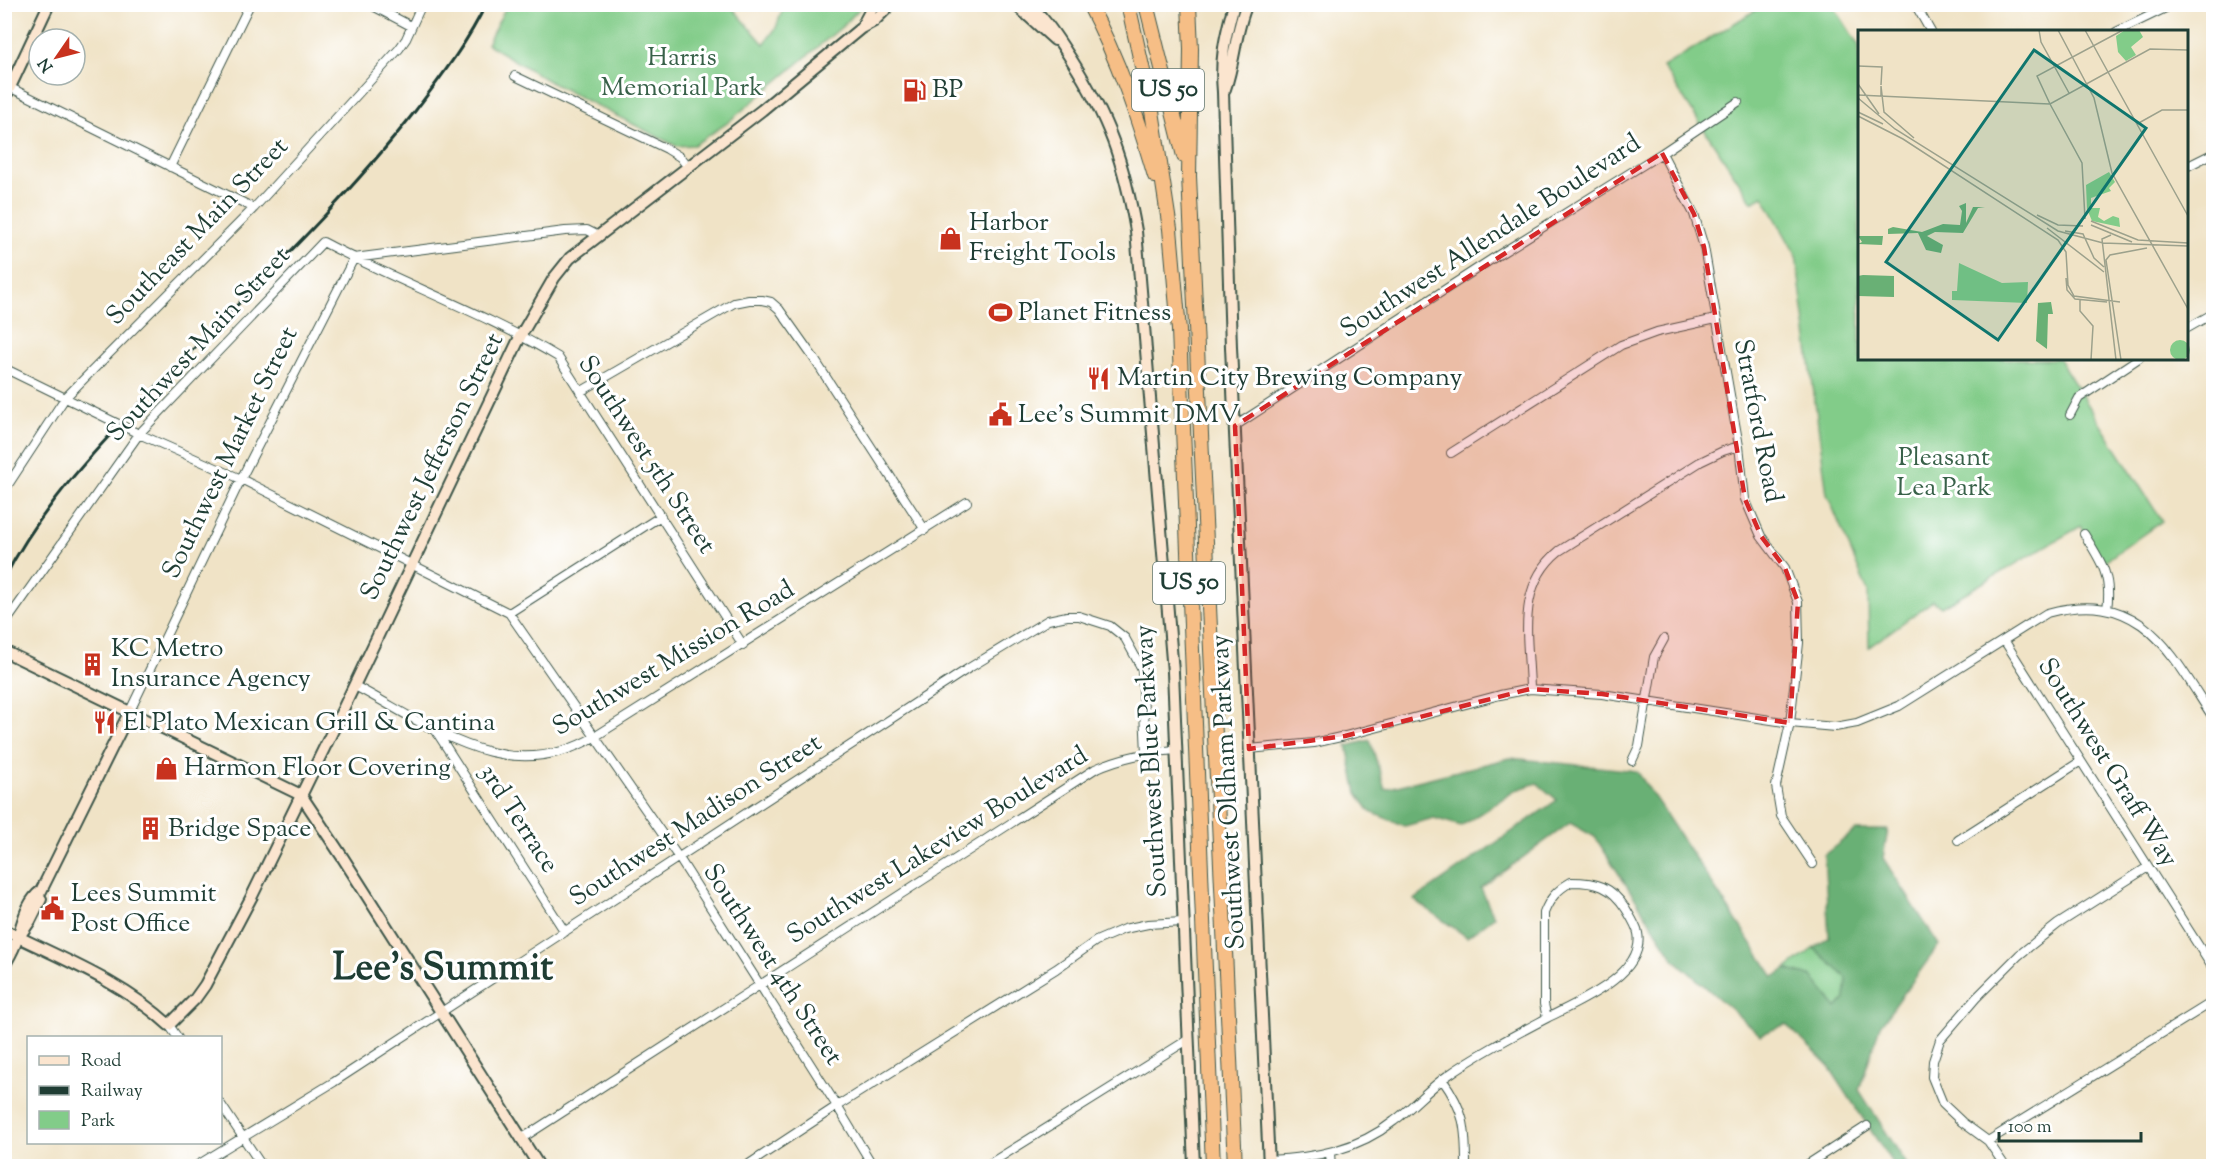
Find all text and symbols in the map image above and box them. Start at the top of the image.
north arrow [27,27,87,87]
inset map [1858,30,2188,360]
park label: Harris Memorial Park [601,40,763,107]
text: N [34,52,60,76]
road number: US 50 [1132,69,1204,111]
place label: BP [932,72,963,109]
fuel station icon: BP [901,77,927,103]
street label: Southwest Allendale Boulevard [1333,125,1649,348]
street label: Southeast Main Street [98,130,298,334]
place label: Harbor Freight Tools [969,205,1116,272]
shop icon: Harbor Freight Tools [938,225,964,251]
street label: Southwest Main Street [98,239,300,451]
place label: Planet Fitness [1018,295,1171,332]
sports icon: Planet Fitness [987,300,1013,326]
street label: Southwest Market Street [154,321,308,585]
street label: Southwest Jefferson Street [352,327,514,607]
street label: Stratford Road [1723,336,1791,506]
street label: Southwest 5th Street [568,349,724,562]
place label: Martin City Brewing Company [1117,360,1462,397]
restaurant icon: Martin City Brewing Company [1086,365,1112,391]
place label: Lee's Summit DMV [1018,397,1240,434]
public building icon: Lee's Summit DMV [987,402,1013,428]
park label: Pleasant Lea Park [1896,440,1992,507]
road number: US 50 [1153,562,1225,604]
street label: Southwest Mission Road [546,572,802,746]
street label: Southwest Blue Parkway [1126,624,1178,898]
place label: KC Metro Insurance Agency [111,631,311,698]
street label: Southwest Oldham Parkway [1202,633,1256,950]
building icon: KC Metro Insurance Agency [80,651,106,677]
street label: Southwest Graff Way [2028,651,2186,875]
place label: El Plato Mexican Grill & Cantina [123,705,495,742]
restaurant icon: El Plato Mexican Grill & Cantina [92,710,118,736]
street label: Southwest Madison Street [563,725,829,917]
street label: Southwest Lakeview Boulevard [780,738,1096,954]
place label: Harmon Floor Covering [184,750,451,787]
shop icon: Harmon Floor Covering [153,755,179,781]
street label: 3rd Terrace [469,757,567,881]
place label: Bridge Space [168,811,311,848]
building icon: Bridge Space [137,816,163,842]
street label: Southwest 4th Street [693,857,851,1073]
place label: Lees Summit Post Office [71,876,216,943]
public building icon: Lees Summit Post Office [40,896,66,922]
district label: Lee's Summit [333,943,553,997]
legend [27,1036,222,1144]
text: Road [81,1049,121,1075]
text: Railway [81,1079,143,1105]
scale bar [1999,1105,2142,1143]
text: Park [81,1109,116,1135]
text: 100 m [2008,1115,2052,1141]

